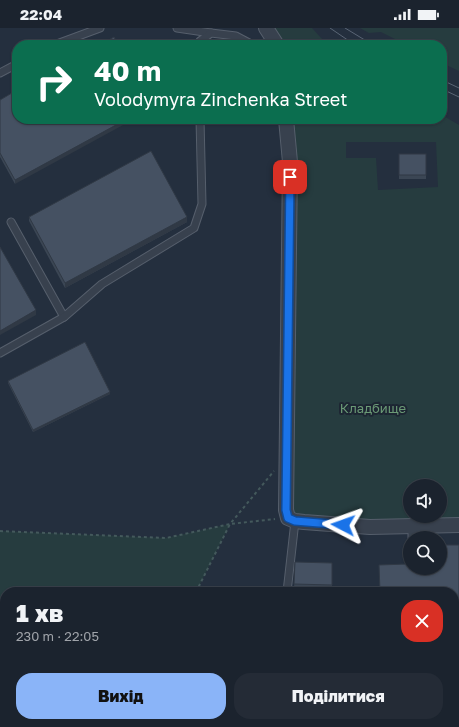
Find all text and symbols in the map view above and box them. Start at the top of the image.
text: 22:04 [20,5,62,23]
text: 40 m [94,54,161,87]
icon: right [28,56,80,108]
text: Volodymyra Zinchenka Street [94,88,348,110]
pin [273,160,307,194]
icon: arrive [279,166,301,188]
park label: Кладбище [340,400,406,416]
map controls [403,479,447,575]
button: sound [403,479,447,523]
position arrow [322,504,364,546]
button: search [403,531,447,575]
text: 1 хв [16,598,63,627]
button: close [401,600,443,642]
text: 230 m · 22:05 [16,628,99,644]
button: Вихід [16,673,226,719]
button: Поділитися [234,673,443,719]

